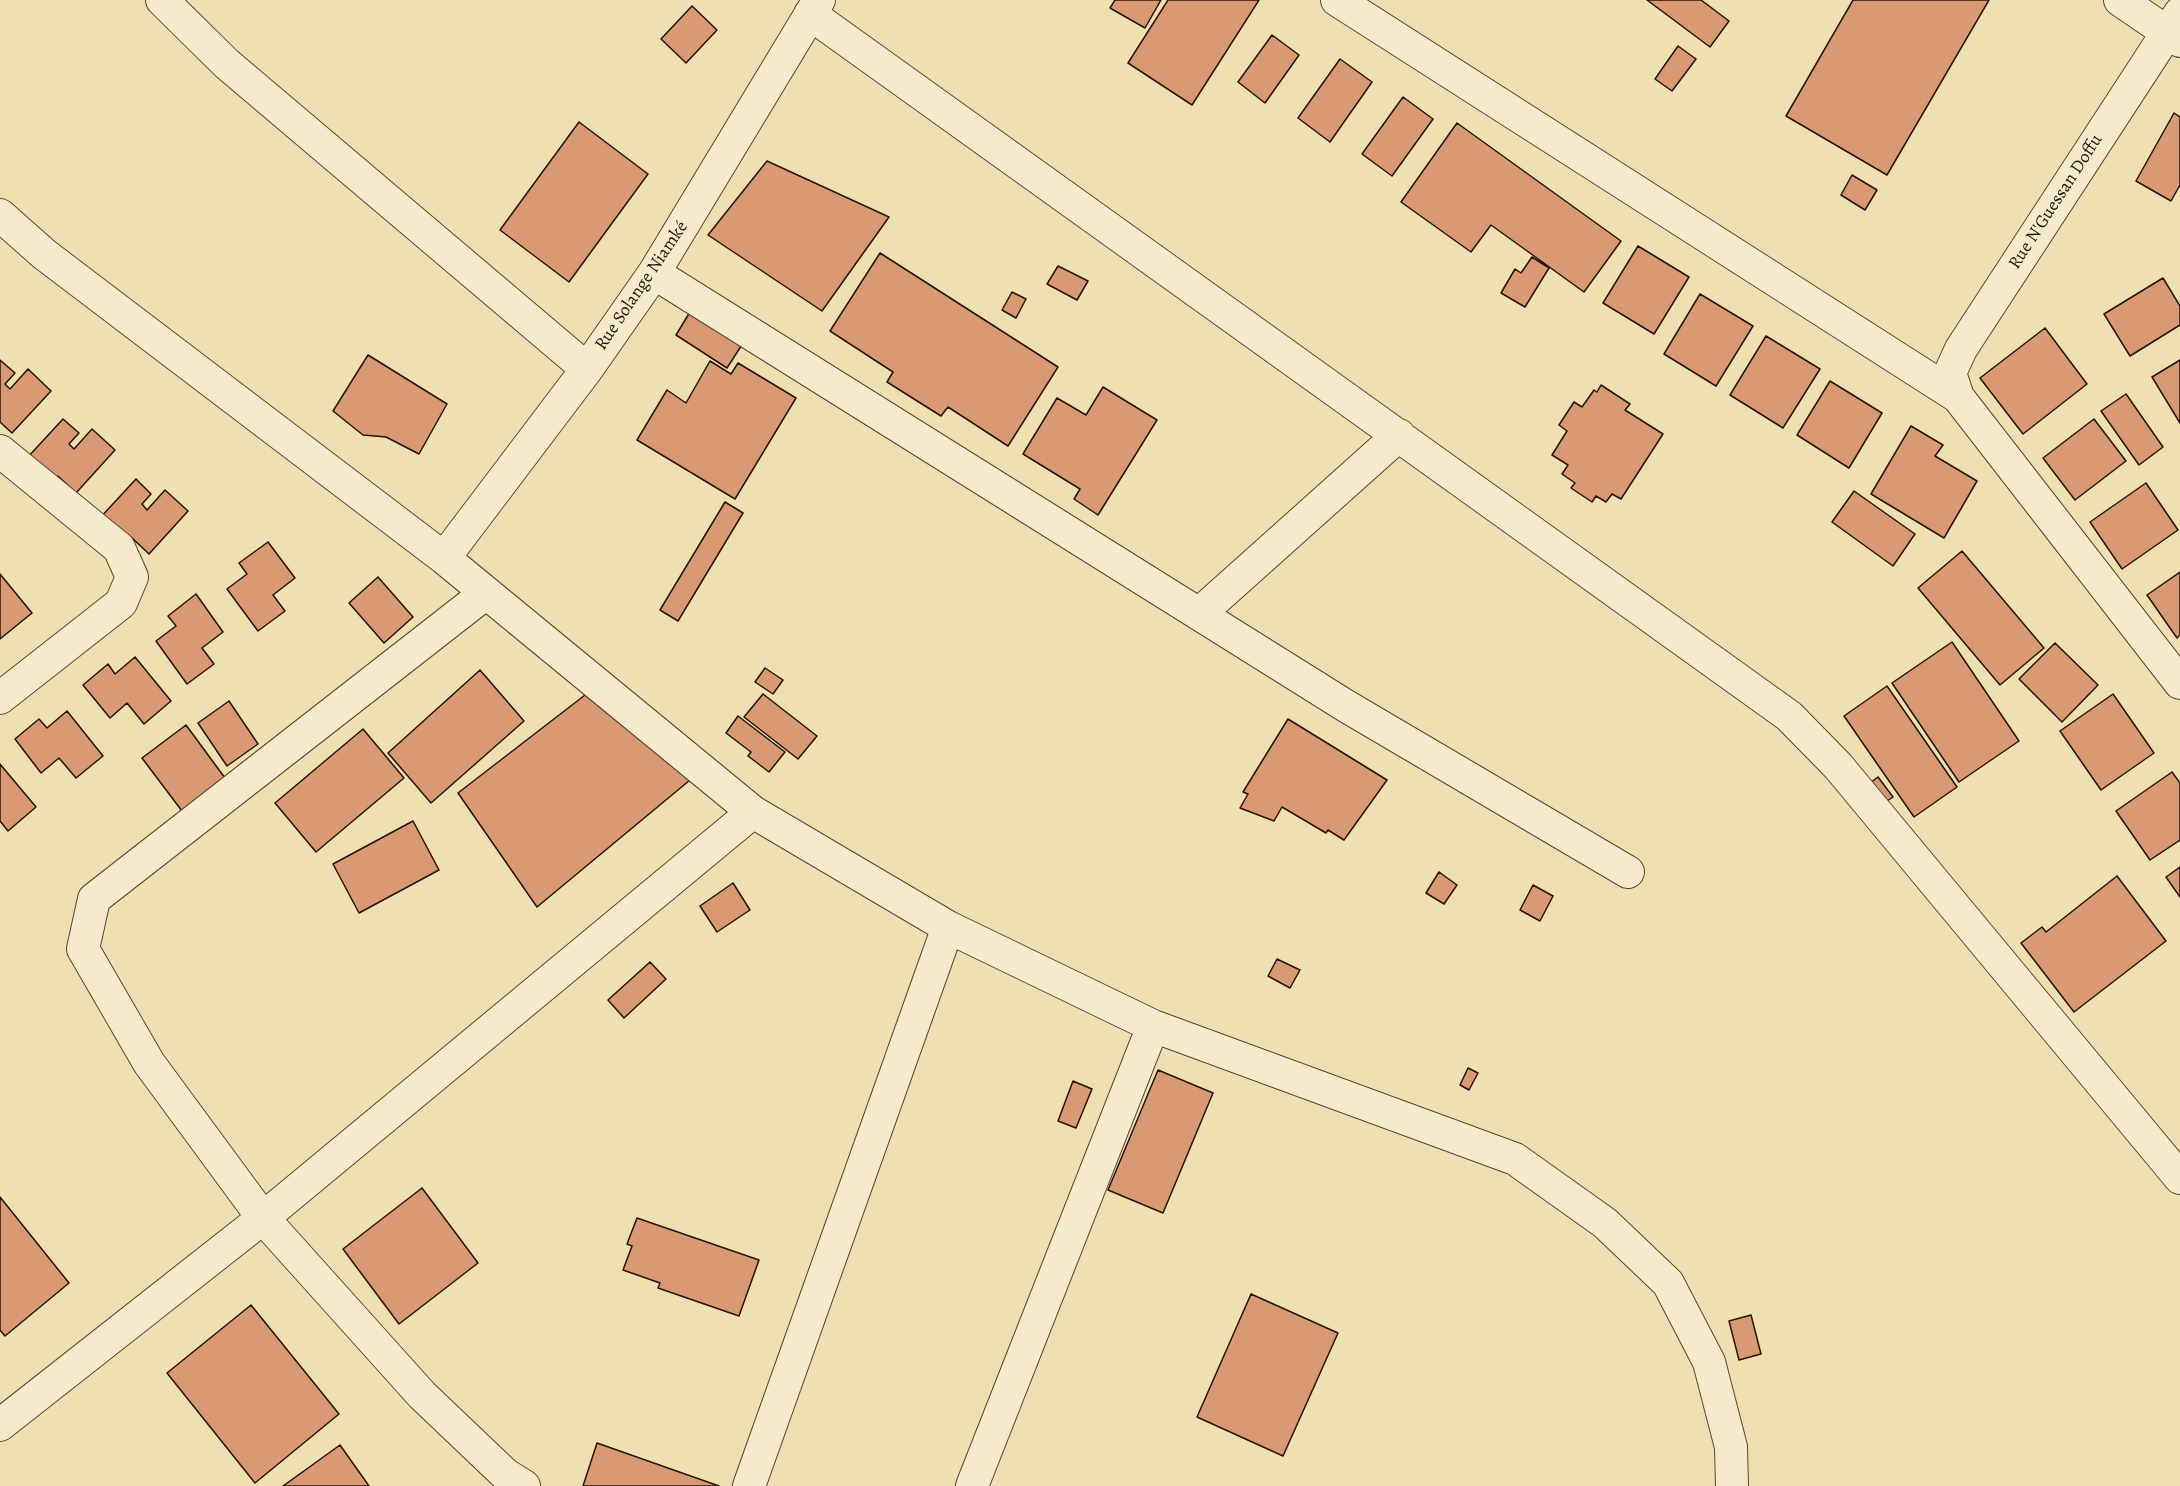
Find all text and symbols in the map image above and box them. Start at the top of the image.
street label: Rue N'Guessan Doffu [2004,131,2108,273]
street label: Rue Solange Niamké [591,217,693,355]

